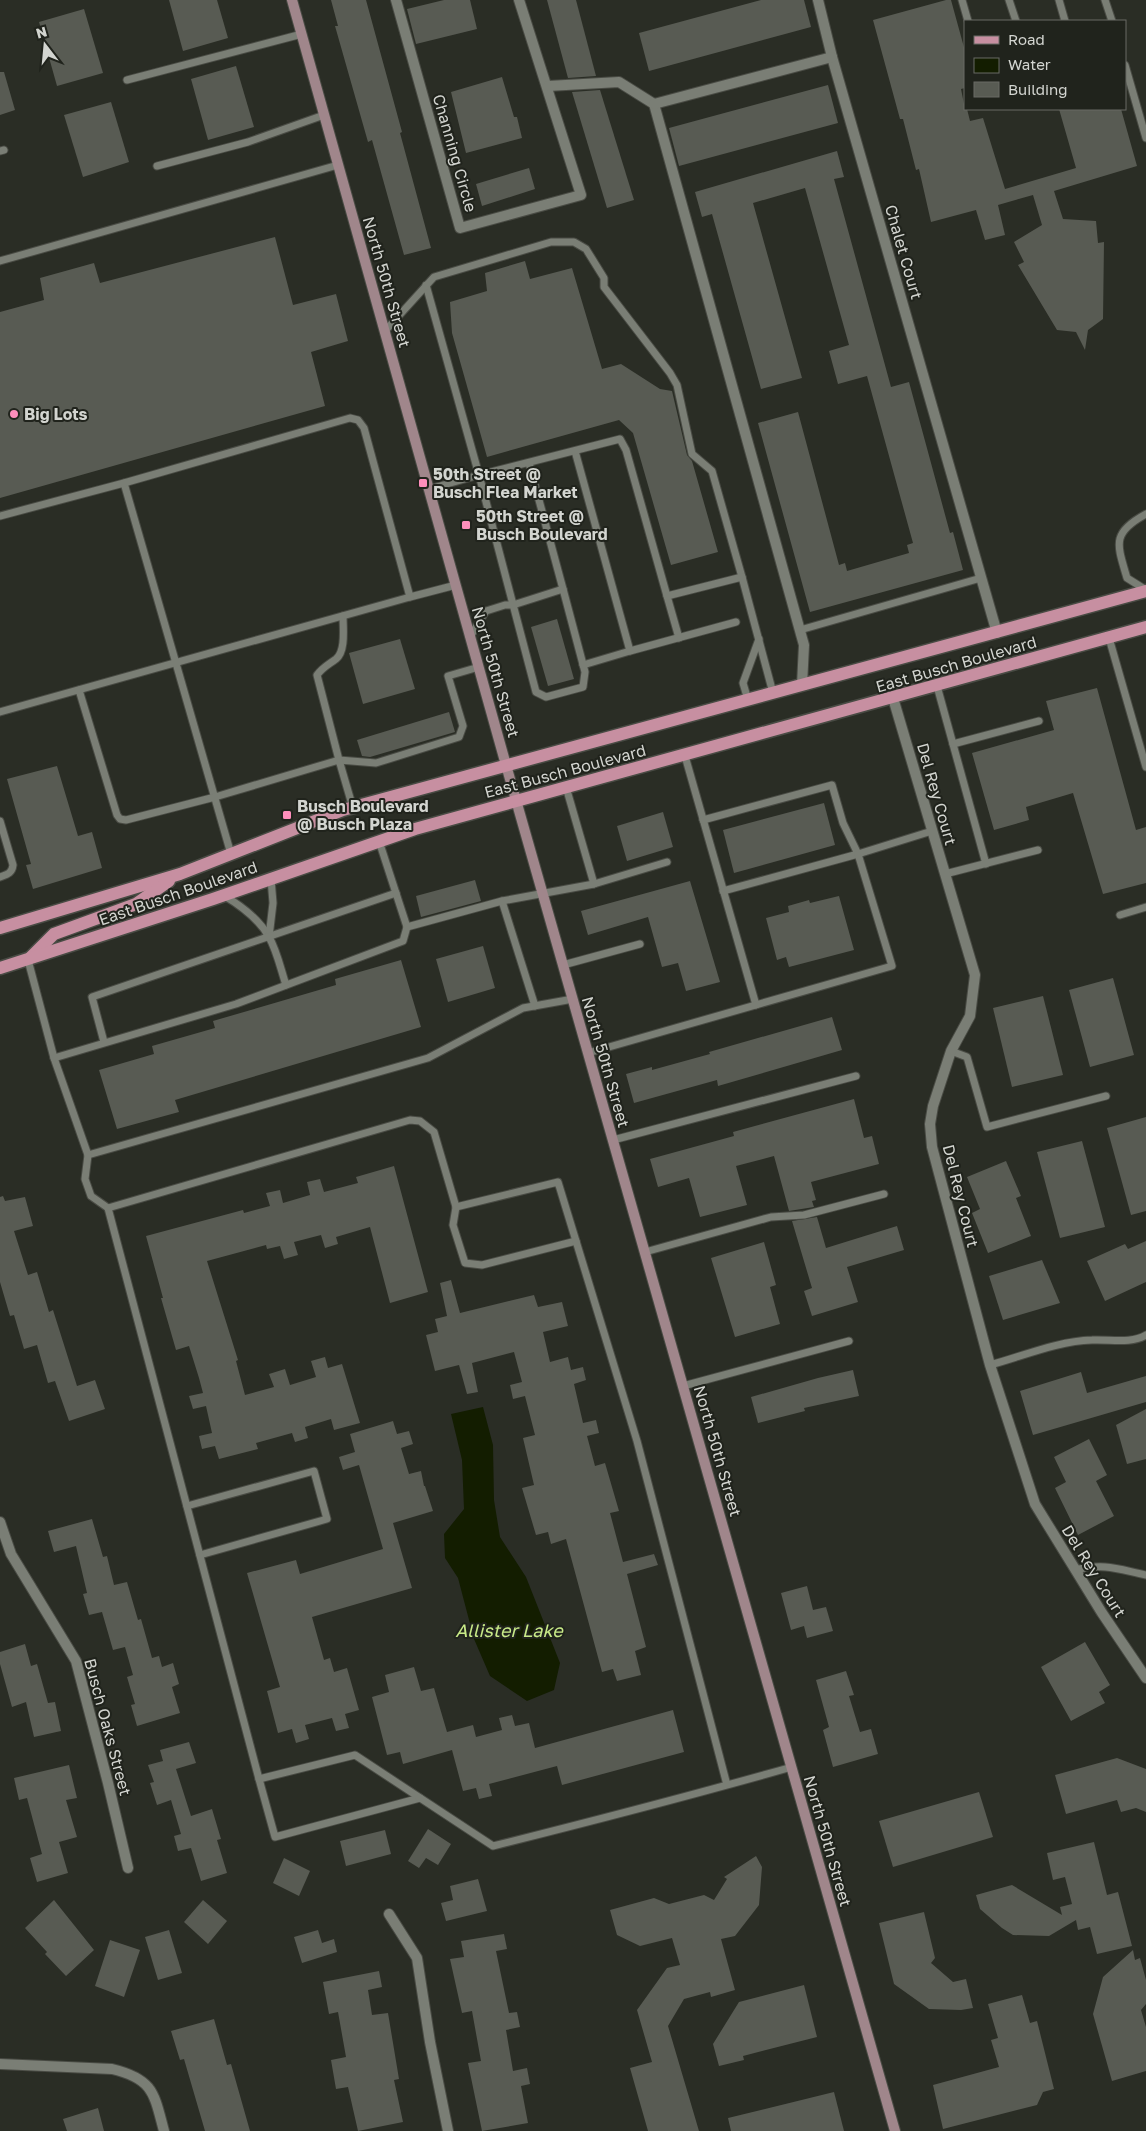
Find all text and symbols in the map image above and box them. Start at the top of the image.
north arrow [20,20,70,70]
legend [964,20,1126,110]
text: N [34,22,49,42]
text: Road [1008,30,1045,48]
text: Water [1008,55,1051,73]
text: Building [1008,80,1068,98]
street label: Channing Circle [429,92,481,214]
street label: Chalet Court [881,202,927,302]
street label: North 50th Street [359,214,415,350]
place label: Big Lots [24,404,88,424]
marker: Big Lots [8,408,20,420]
place label: 50th Street @ Busch Flea Market [433,464,578,502]
marker: 50th Street @ Busch Flea Market [417,477,429,489]
place label: 50th Street @ Busch Boulevard [476,506,608,544]
marker: 50th Street @ Busch Boulevard [460,519,472,531]
street label: North 50th Street [468,604,524,740]
street label: East Busch Boulevard [873,631,1039,697]
street label: East Busch Boulevard [482,740,648,802]
street label: Del Rey Court [913,741,961,847]
place label: Busch Boulevard @ Busch Plaza [297,796,429,834]
marker: Busch Boulevard @ Busch Plaza [281,809,293,821]
street label: East Busch Boulevard [96,856,260,930]
street label: North 50th Street [578,994,634,1130]
street label: Del Rey Court [939,1142,983,1250]
street label: North 50th Street [690,1383,746,1519]
street label: Del Rey Court [1058,1521,1130,1621]
water label: Allister Lake [455,1619,564,1641]
street label: Busch Oaks Street [80,1656,136,1798]
street label: North 50th Street [800,1773,856,1909]

